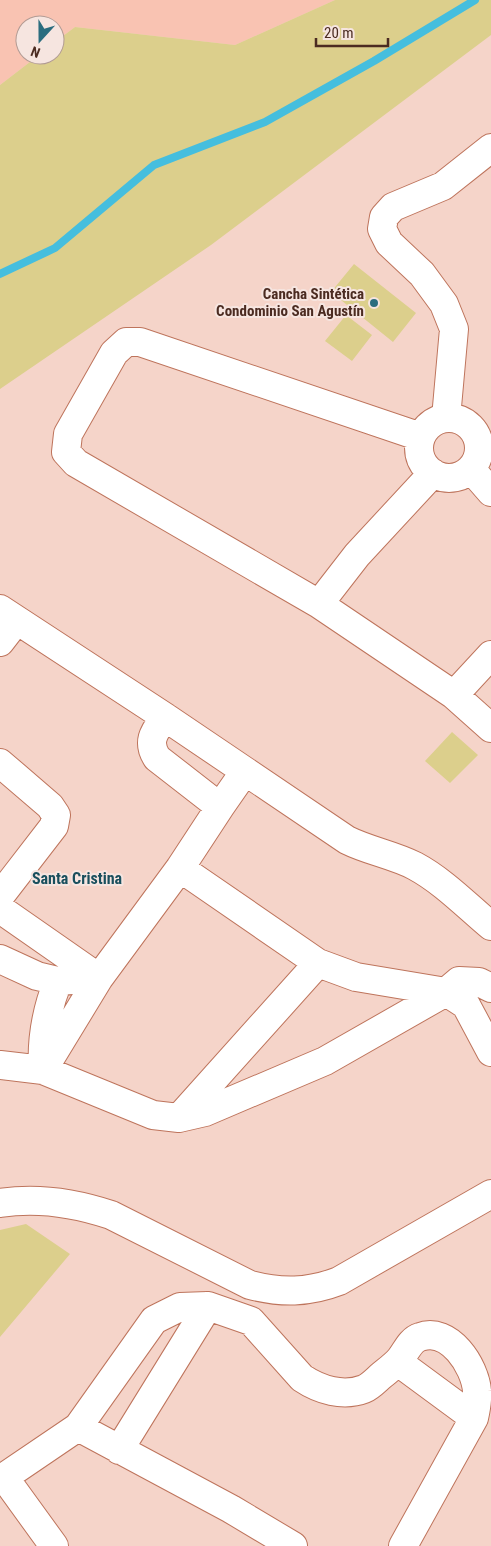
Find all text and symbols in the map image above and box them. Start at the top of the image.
north arrow [15,15,65,65]
scale bar [316,15,388,47]
text: 20 m [324,24,354,42]
text: N [28,43,42,61]
place label: Cancha Sintética Condominio San Agustín [216,285,364,320]
marker: Cancha Sintética Condominio San Agustín [368,297,380,309]
district label: Santa Cristina [32,869,123,888]

